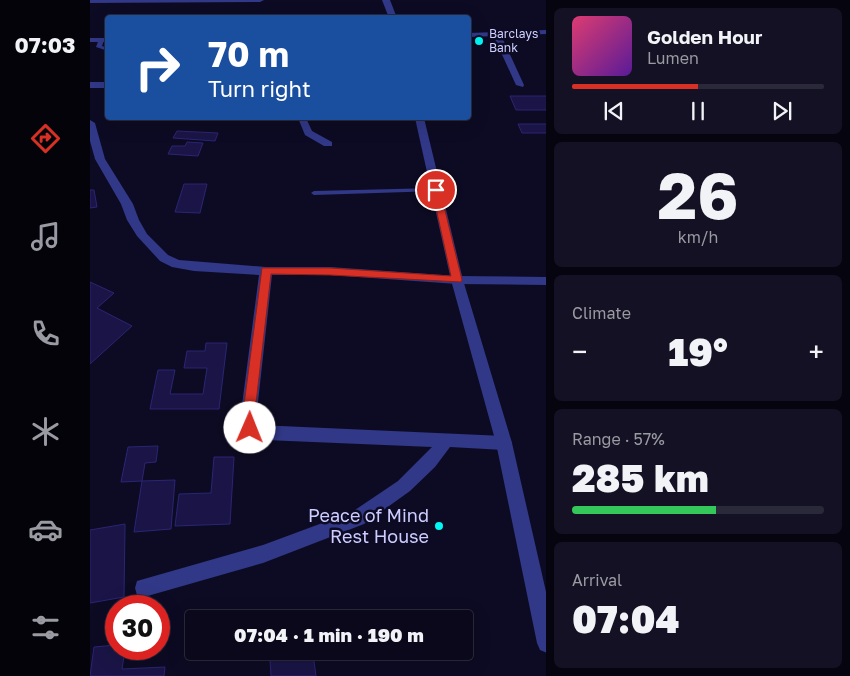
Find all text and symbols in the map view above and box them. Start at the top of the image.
text: Golden Hour [647,25,762,48]
place label: Barclays Bank [489,26,538,55]
text: 07:03 [14,31,76,58]
text: 70 m [208,33,289,75]
icon: right [125,35,190,100]
marker: Barclays Bank [473,35,485,47]
text: Lumen [647,48,699,68]
text: Turn right [208,75,311,102]
icon: previous [600,97,628,125]
icon: pause [684,97,712,125]
icon: next [768,97,796,125]
icon: directions [28,121,63,156]
text: 26 [658,155,738,233]
pin [415,169,457,211]
icon: arrive [422,176,450,204]
icon: music [28,219,63,254]
text: km/h [678,227,718,247]
text: Climate [572,303,631,323]
icon: phone [28,316,63,351]
text: 19° [668,329,728,374]
text: − [572,335,587,368]
text: + [809,335,824,368]
position arrow [223,401,275,453]
icon: climate [28,414,63,449]
text: Range · 57% [572,429,665,449]
text: 285 km [572,455,709,500]
place label: Peace of Mind Rest House [308,504,429,547]
icon: car [28,512,63,547]
marker: Peace of Mind Rest House [433,520,445,532]
text: Arrival [572,570,622,590]
speed limit sign: 30 [105,595,170,660]
text: 07:04 [572,596,680,641]
icon: filters [28,610,63,645]
text: 07:04 · 1 min · 190 m [234,623,424,646]

